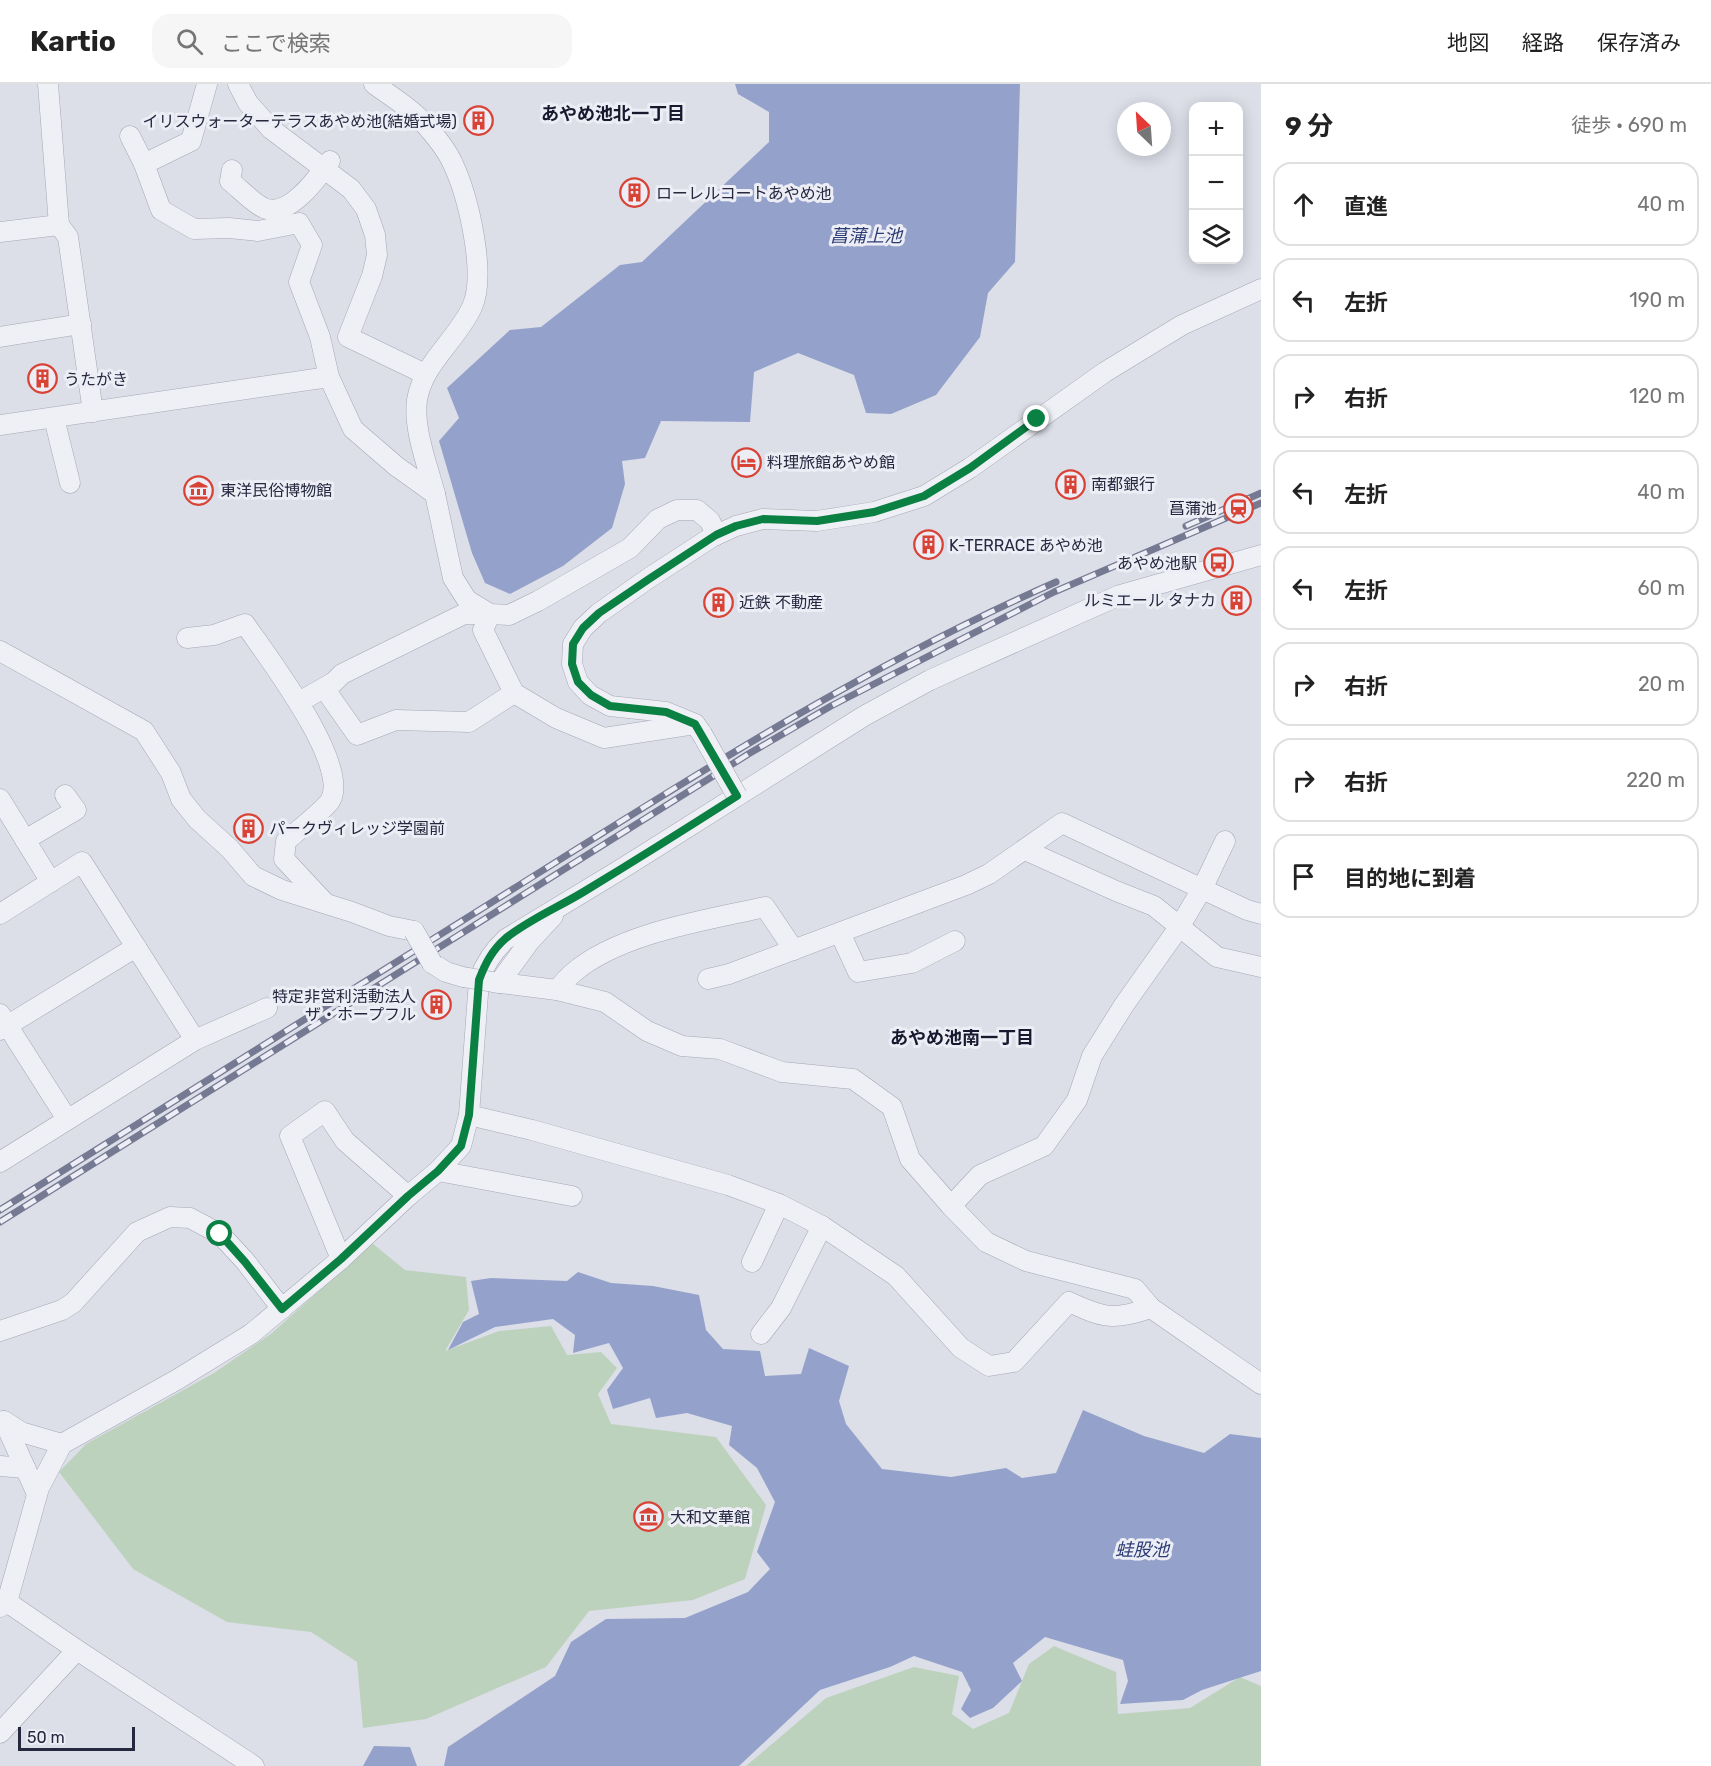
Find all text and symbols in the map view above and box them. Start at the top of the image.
search box [152,14,572,68]
text: Kartio [30,25,116,58]
icon: search [173,25,206,58]
text: ここで検索 [221,30,331,57]
text: 地図 [1447,30,1489,55]
text: 経路 [1522,30,1564,55]
text: 保存済み [1597,30,1681,55]
north arrow [1117,102,1171,156]
map controls [1189,102,1243,264]
button: + [1189,102,1243,156]
district label: あやめ池北一丁目 [541,103,685,125]
building icon: イリスウォーターテラスあやめ池(結婚式場) [462,105,494,137]
text: 9 分 [1285,111,1333,142]
place label: イリスウォーターテラスあやめ池(結婚式場) [142,112,457,131]
text: 徒歩 · 690 m [1571,113,1687,137]
button: − [1189,156,1243,210]
building icon: ローレルコートあやめ池 [619,177,651,209]
place label: ローレルコートあやめ池 [656,184,832,203]
icon: ahead [1287,188,1320,221]
text: 40 m [1637,192,1685,216]
text: 直進 [1344,193,1388,220]
button: layers [1189,210,1243,264]
water label: 菖蒲上池 [830,225,904,247]
icon: left [1287,284,1320,317]
text: 190 m [1629,288,1685,312]
text: 左折 [1344,289,1388,316]
building icon: うたがき [27,363,59,395]
place label: うたがき [64,370,128,389]
icon: right [1287,380,1320,413]
text: 120 m [1629,384,1685,408]
text: 右折 [1344,385,1388,412]
route end [1023,405,1049,431]
hotel icon: 料理旅館あやめ館 [730,446,762,478]
place label: 料理旅館あやめ館 [767,453,895,472]
building icon: 南都銀行 [1054,468,1086,500]
museum icon: 東洋民俗博物館 [183,474,215,506]
place label: 南都銀行 [1091,475,1155,494]
icon: left [1287,476,1320,509]
text: 40 m [1637,480,1685,504]
place label: 東洋民俗博物館 [220,481,332,500]
text: 左折 [1344,481,1388,508]
station icon: 菖蒲池 [1222,492,1254,524]
place label: 菖蒲池 [1169,499,1217,518]
building icon: K-TERRACE あやめ池 [912,529,944,561]
place label: K-TERRACE あやめ池 [949,536,1103,555]
bus stop icon: あやめ池駅 [1202,547,1234,579]
place label: あやめ池駅 [1117,554,1197,573]
icon: left [1287,572,1320,605]
text: 60 m [1638,576,1685,600]
text: 左折 [1344,577,1388,604]
building icon: ルミエール タナカ [1221,584,1253,616]
building icon: 近鉄 不動産 [702,586,734,618]
place label: ルミエール タナカ [1084,591,1216,610]
place label: 近鉄 不動産 [739,593,823,612]
icon: right [1287,668,1320,701]
text: 20 m [1638,672,1685,696]
text: 右折 [1344,673,1388,700]
icon: right [1287,764,1320,797]
text: 220 m [1626,768,1685,792]
text: 右折 [1344,769,1388,796]
building icon: パークヴィレッジ学園前 [232,812,264,844]
place label: パークヴィレッジ学園前 [269,819,445,838]
icon: arrive [1287,860,1320,893]
text: 目的地に到着 [1344,865,1476,892]
place label: 特定非営利活動法人 ザ・ホープフル [272,987,416,1024]
building icon: 特定非営利活動法人 ザ・ホープフル [421,989,453,1021]
district label: あやめ池南一丁目 [890,1027,1034,1049]
route start [206,1220,232,1246]
museum icon: 大和文華館 [633,1501,665,1533]
place label: 大和文華館 [670,1508,750,1527]
water label: 蛙股池 [1115,1539,1171,1561]
scale bar [18,1724,135,1752]
text: 50 m [27,1728,65,1747]

